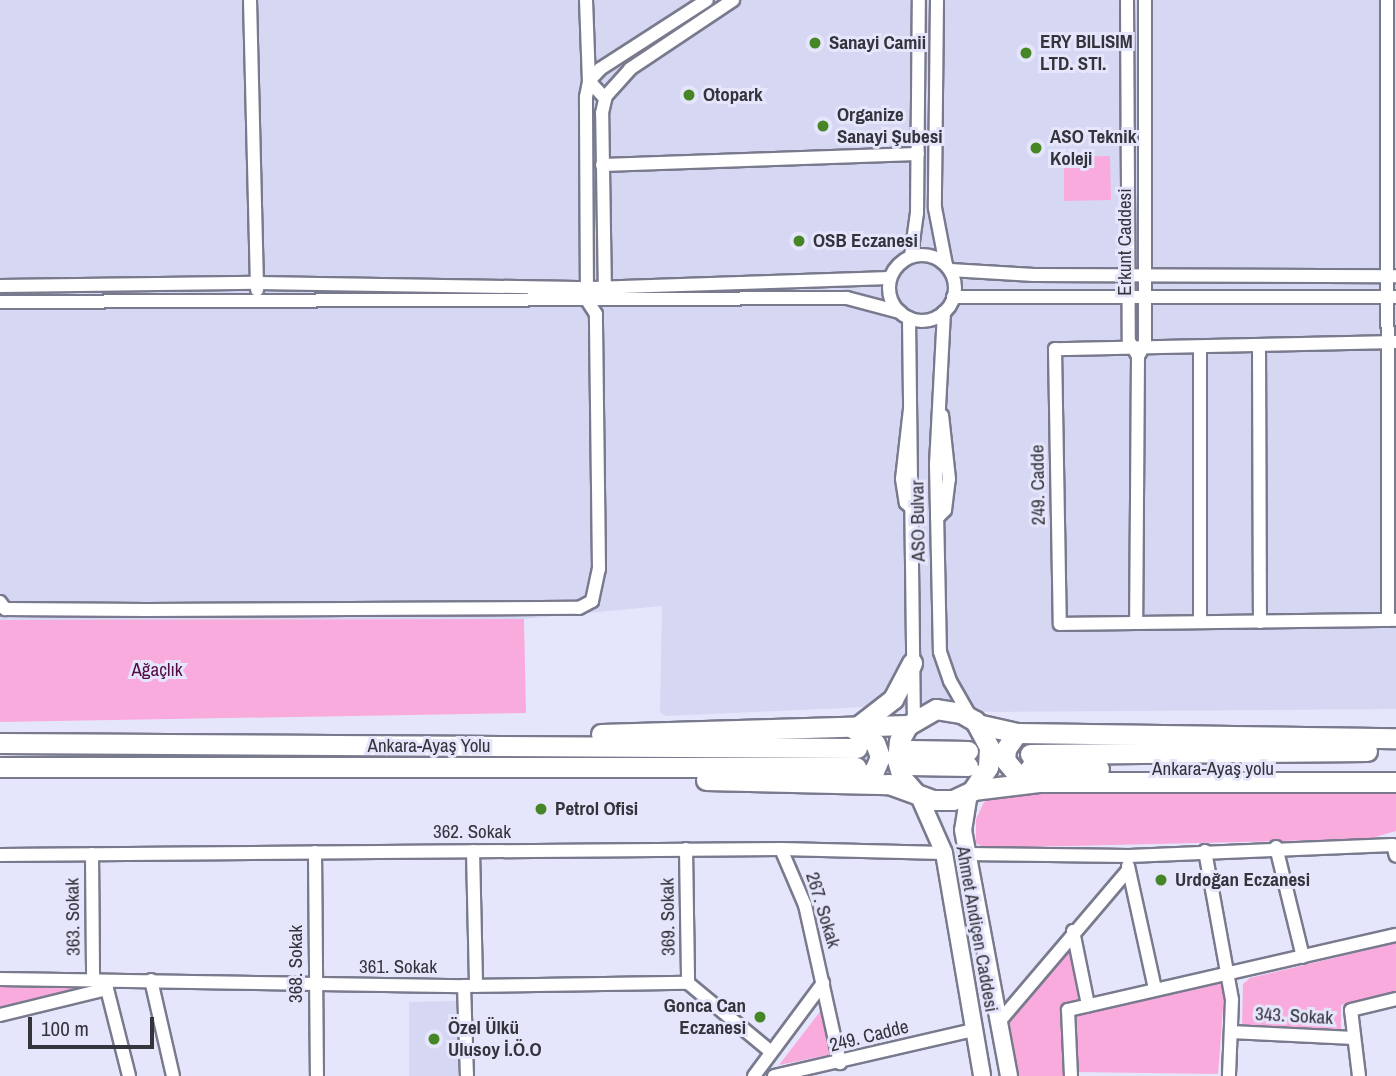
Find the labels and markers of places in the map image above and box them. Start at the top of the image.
place label: ERY BILISIM LTD. STI. [1040,31,1133,75]
place label: Sanayi Camii [829,32,926,54]
marker: Sanayi Camii [807,35,823,51]
marker: ERY BILISIM LTD. STI. [1018,45,1034,61]
place label: Otopark [703,84,763,106]
marker: Otopark [681,87,697,103]
place label: Organize Sanayi Şubesi [837,104,943,148]
marker: Organize Sanayi Şubesi [815,118,831,134]
place label: ASO Teknik Koleji [1050,126,1136,170]
marker: ASO Teknik Koleji [1028,140,1044,156]
place label: OSB Eczanesi [813,230,918,252]
marker: OSB Eczanesi [791,233,807,249]
place label: Petrol Ofisi [555,798,638,820]
marker: Petrol Ofisi [533,801,549,817]
place label: Urdoğan Eczanesi [1175,869,1310,891]
marker: Urdoğan Eczanesi [1153,872,1169,888]
place label: Gonca Can Eczanesi [664,995,746,1039]
marker: Gonca Can Eczanesi [752,1009,768,1025]
place label: Özel Ülkü Ulusoy İ.Ö.O [448,1017,542,1061]
marker: Özel Ülkü Ulusoy İ.Ö.O [426,1031,442,1047]

